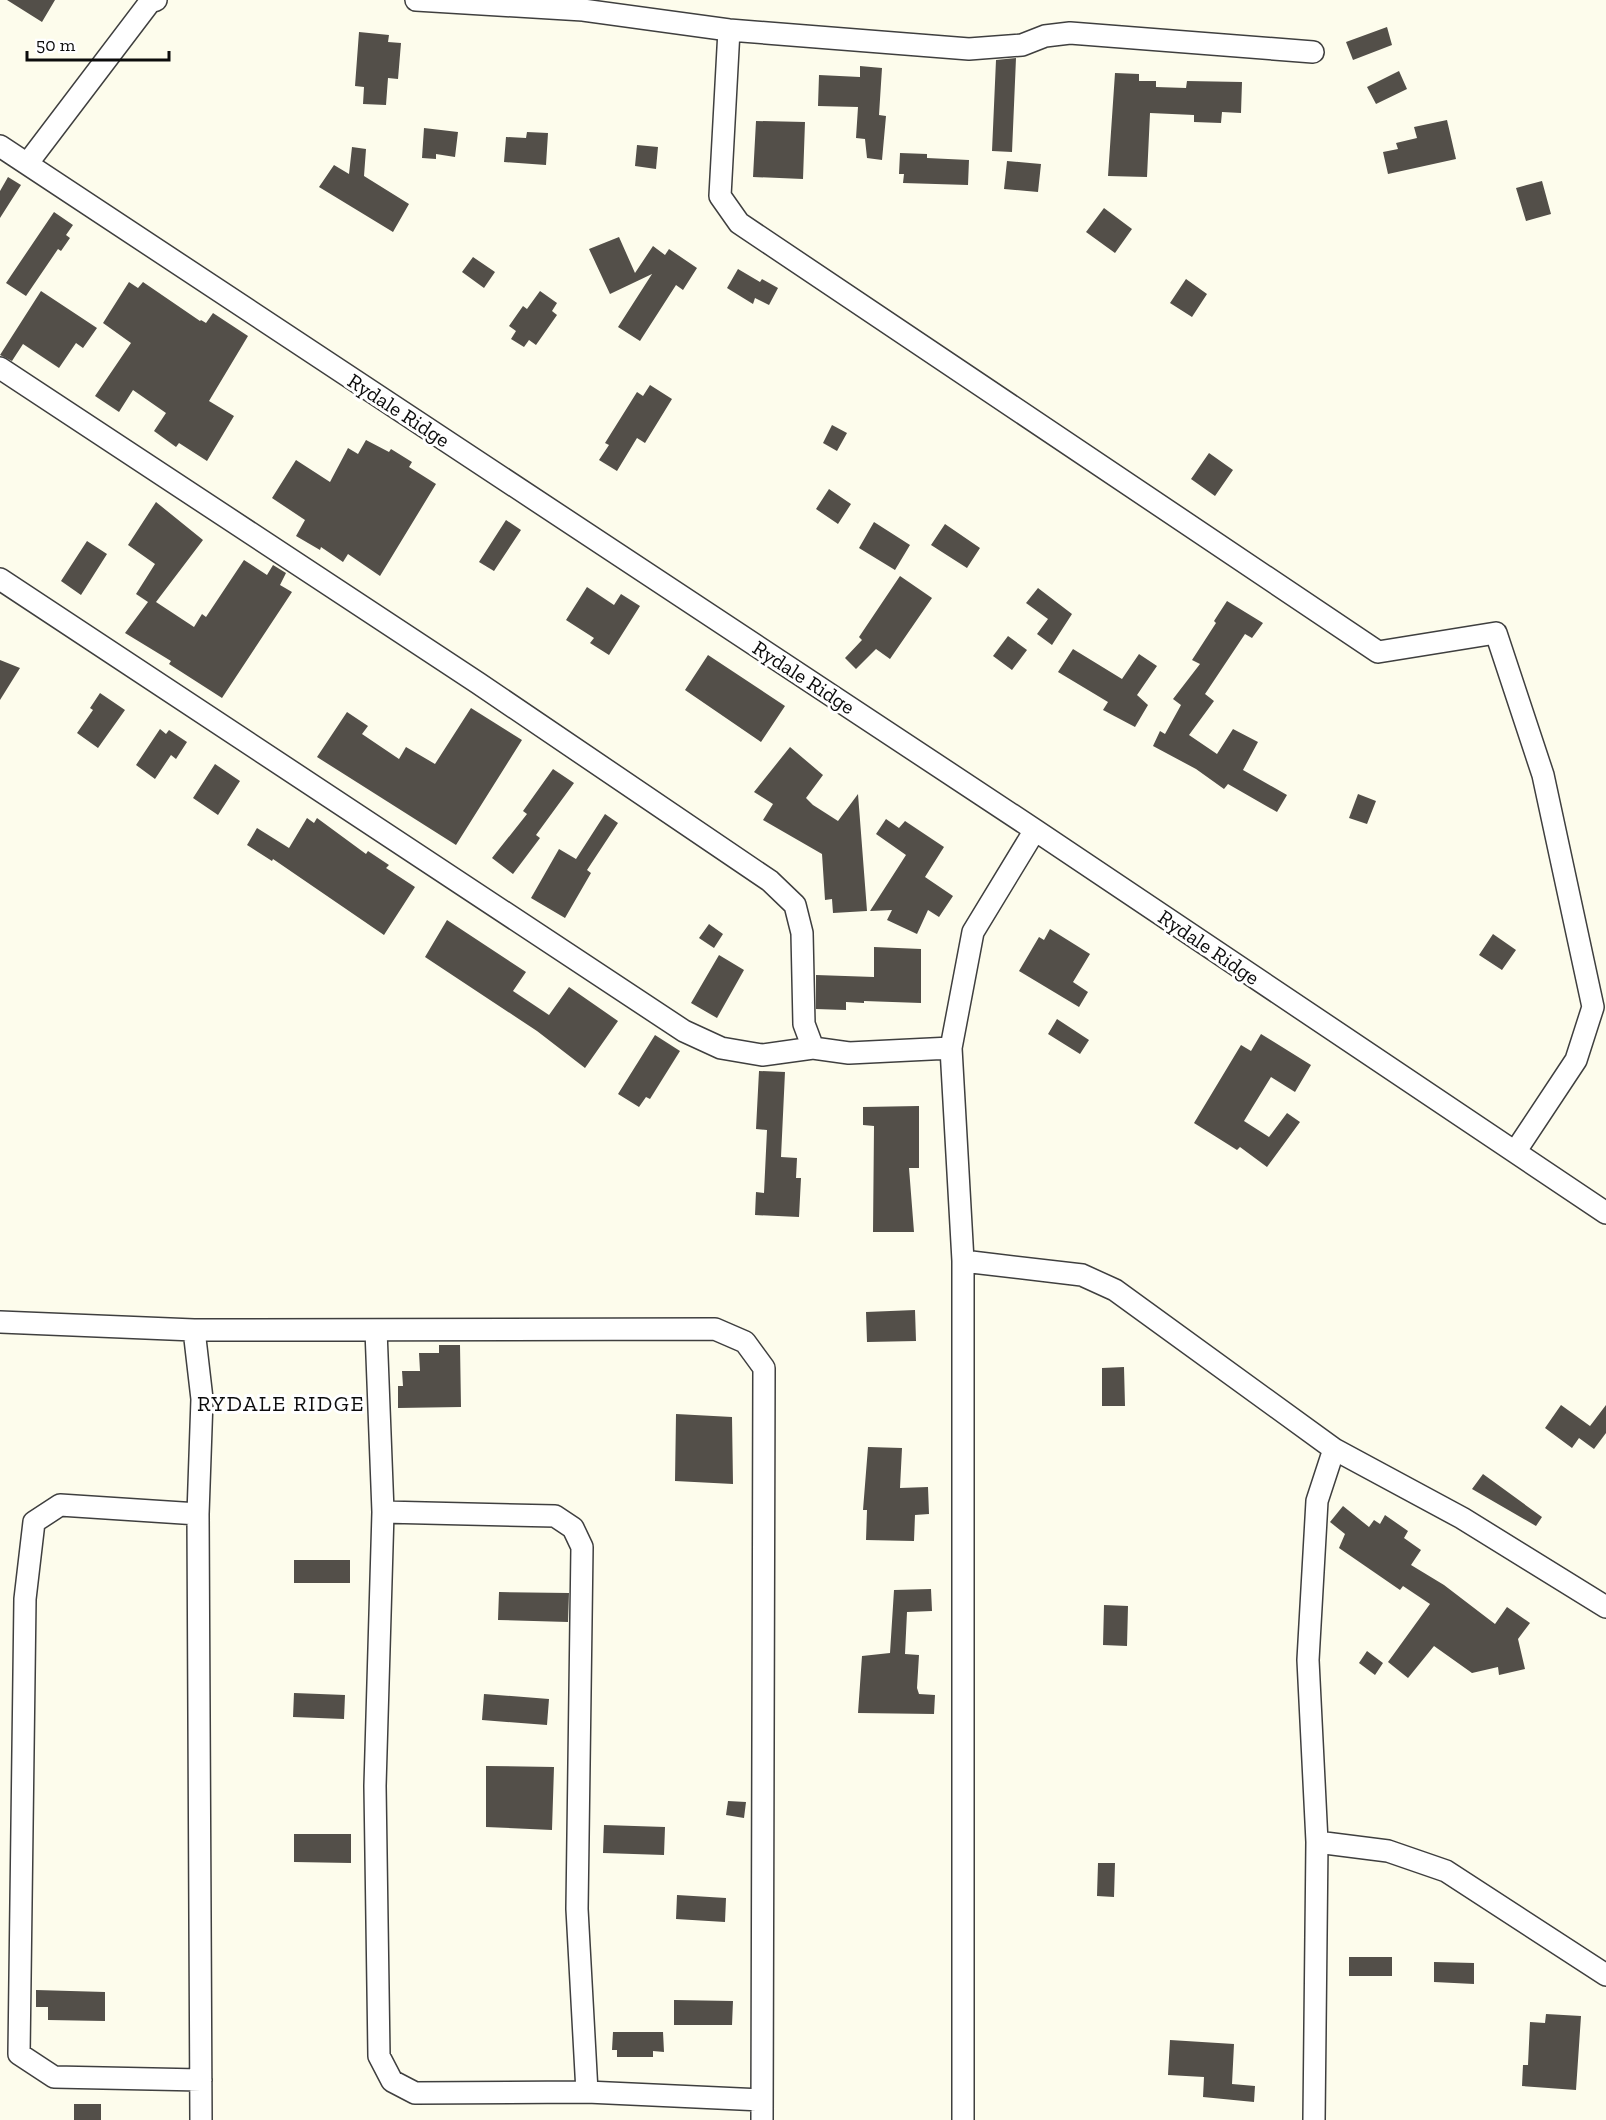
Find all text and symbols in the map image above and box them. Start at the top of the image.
scale bar [27,24,170,62]
text: 50 m [36,34,76,56]
street label: Rydale Ridge [343,368,455,452]
street label: Rydale Ridge [748,635,860,719]
street label: Rydale Ridge [1154,904,1264,990]
district label: RYDALE RIDGE [197,1390,365,1417]

